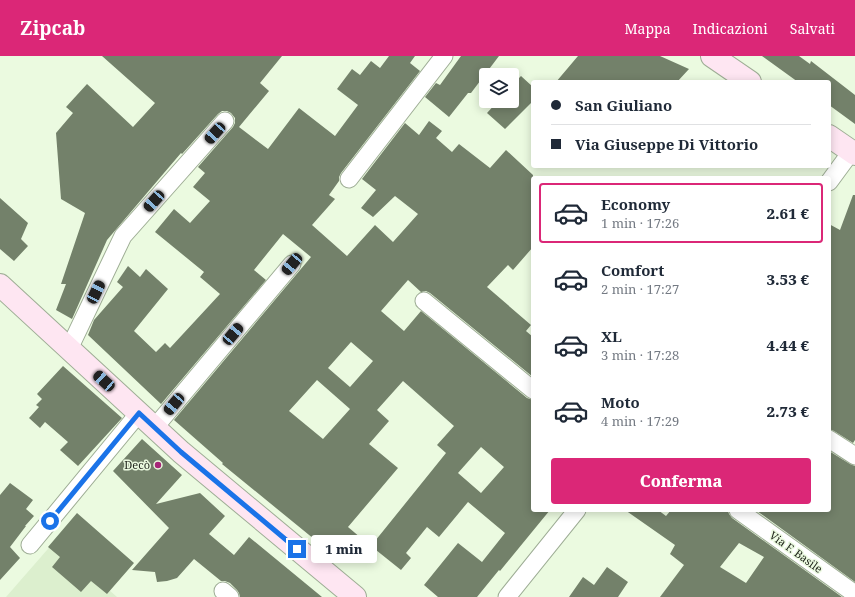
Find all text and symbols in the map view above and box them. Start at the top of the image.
text: Zipcab [20,15,85,41]
text: Mappa [624,19,671,38]
text: Indicazioni [693,19,768,38]
text: Salvati [790,19,835,38]
map controls [479,68,519,108]
button: layers [479,68,519,108]
text: San Giuliano [575,95,672,115]
car [203,120,227,146]
text: Via Giuseppe Di Vittorio [575,134,758,154]
car [142,188,166,214]
text: Economy [601,194,670,214]
icon: car [553,195,589,231]
text: 2.61 € [766,203,809,223]
text: 1 min · 17:26 [601,214,679,232]
car [280,251,304,277]
text: Comfort [601,260,664,280]
icon: car [553,261,589,297]
text: 3.53 € [766,269,809,289]
car [85,279,107,305]
text: 2 min · 17:27 [601,280,679,298]
car [221,321,245,347]
text: XL [601,326,622,346]
icon: car [553,327,589,363]
text: 4.44 € [766,335,809,355]
text: 3 min · 17:28 [601,346,679,364]
car [91,369,117,393]
car [162,391,186,417]
text: Moto [601,392,640,412]
icon: car [553,393,589,429]
text: 2.73 € [766,401,809,421]
text: 4 min · 17:29 [601,412,679,430]
place label: Decò [124,457,150,472]
button: Conferma [551,458,811,504]
marker: Decò [153,460,163,470]
route start [41,512,59,530]
street label: Via F. Basile [767,527,826,576]
callout: 1 min [311,535,377,563]
route end [288,540,306,558]
text: 1 min [325,540,363,558]

